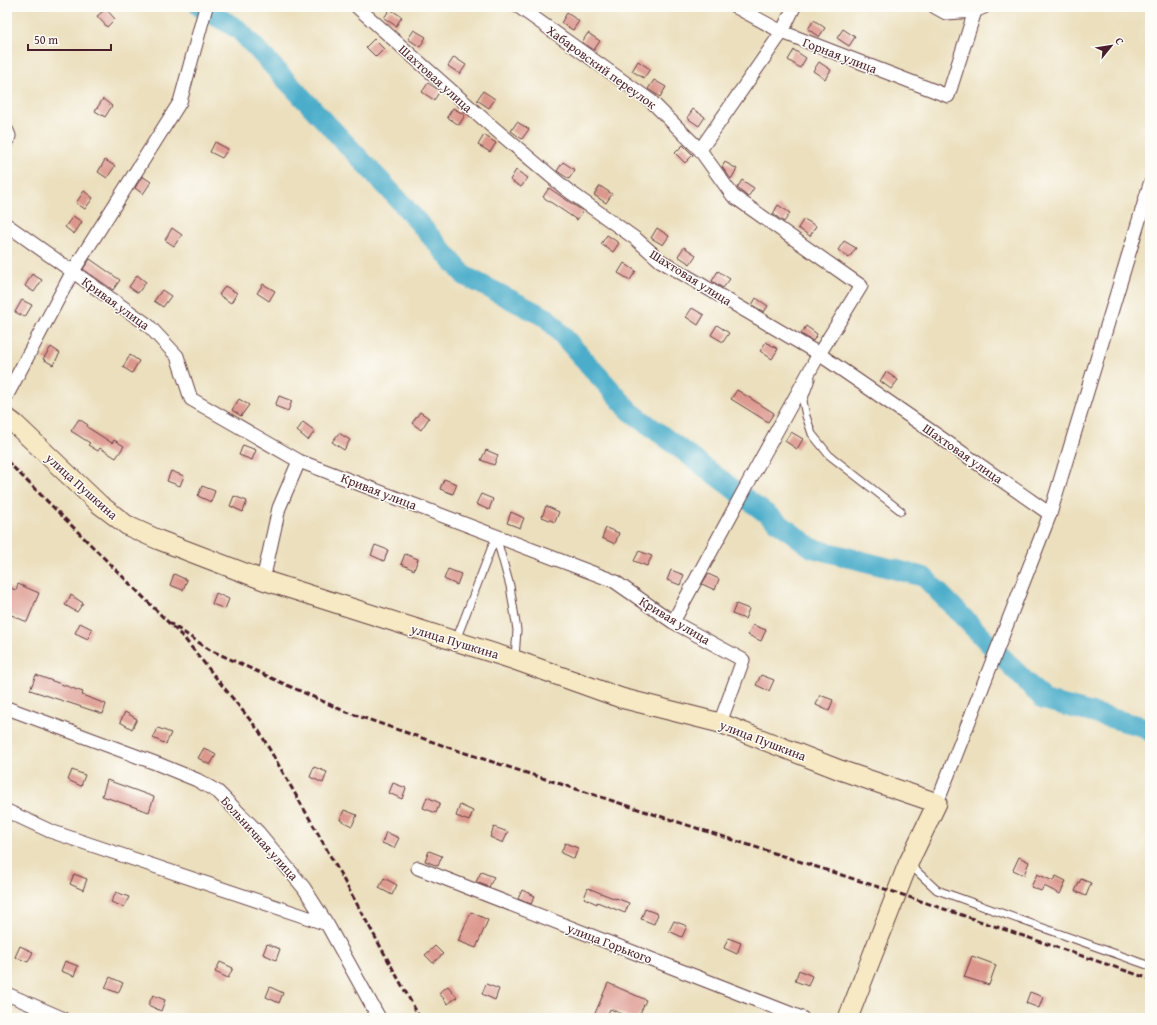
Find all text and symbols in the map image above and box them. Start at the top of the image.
street label: Хабаровский переулок [543,21,661,114]
scale bar [28,26,111,52]
north arrow [1091,26,1131,66]
text: 50 m [34,31,58,48]
street label: Горная улица [800,33,880,79]
text: С [1111,34,1128,48]
street label: Шахтовая улица [395,40,477,117]
street label: Шахтовая улица [646,245,736,311]
street label: Кривая улица [78,272,154,335]
street label: Шахтовая улица [919,419,1007,489]
street label: улица Пушкина [41,448,122,524]
street label: Кривая улица [338,468,420,515]
street label: Кривая улица [636,592,715,650]
street label: улица Пушкина [408,619,502,664]
street label: улица Пушкина [716,715,809,766]
street label: Больничная улица [217,792,303,885]
street label: улица Горького [564,918,655,969]

